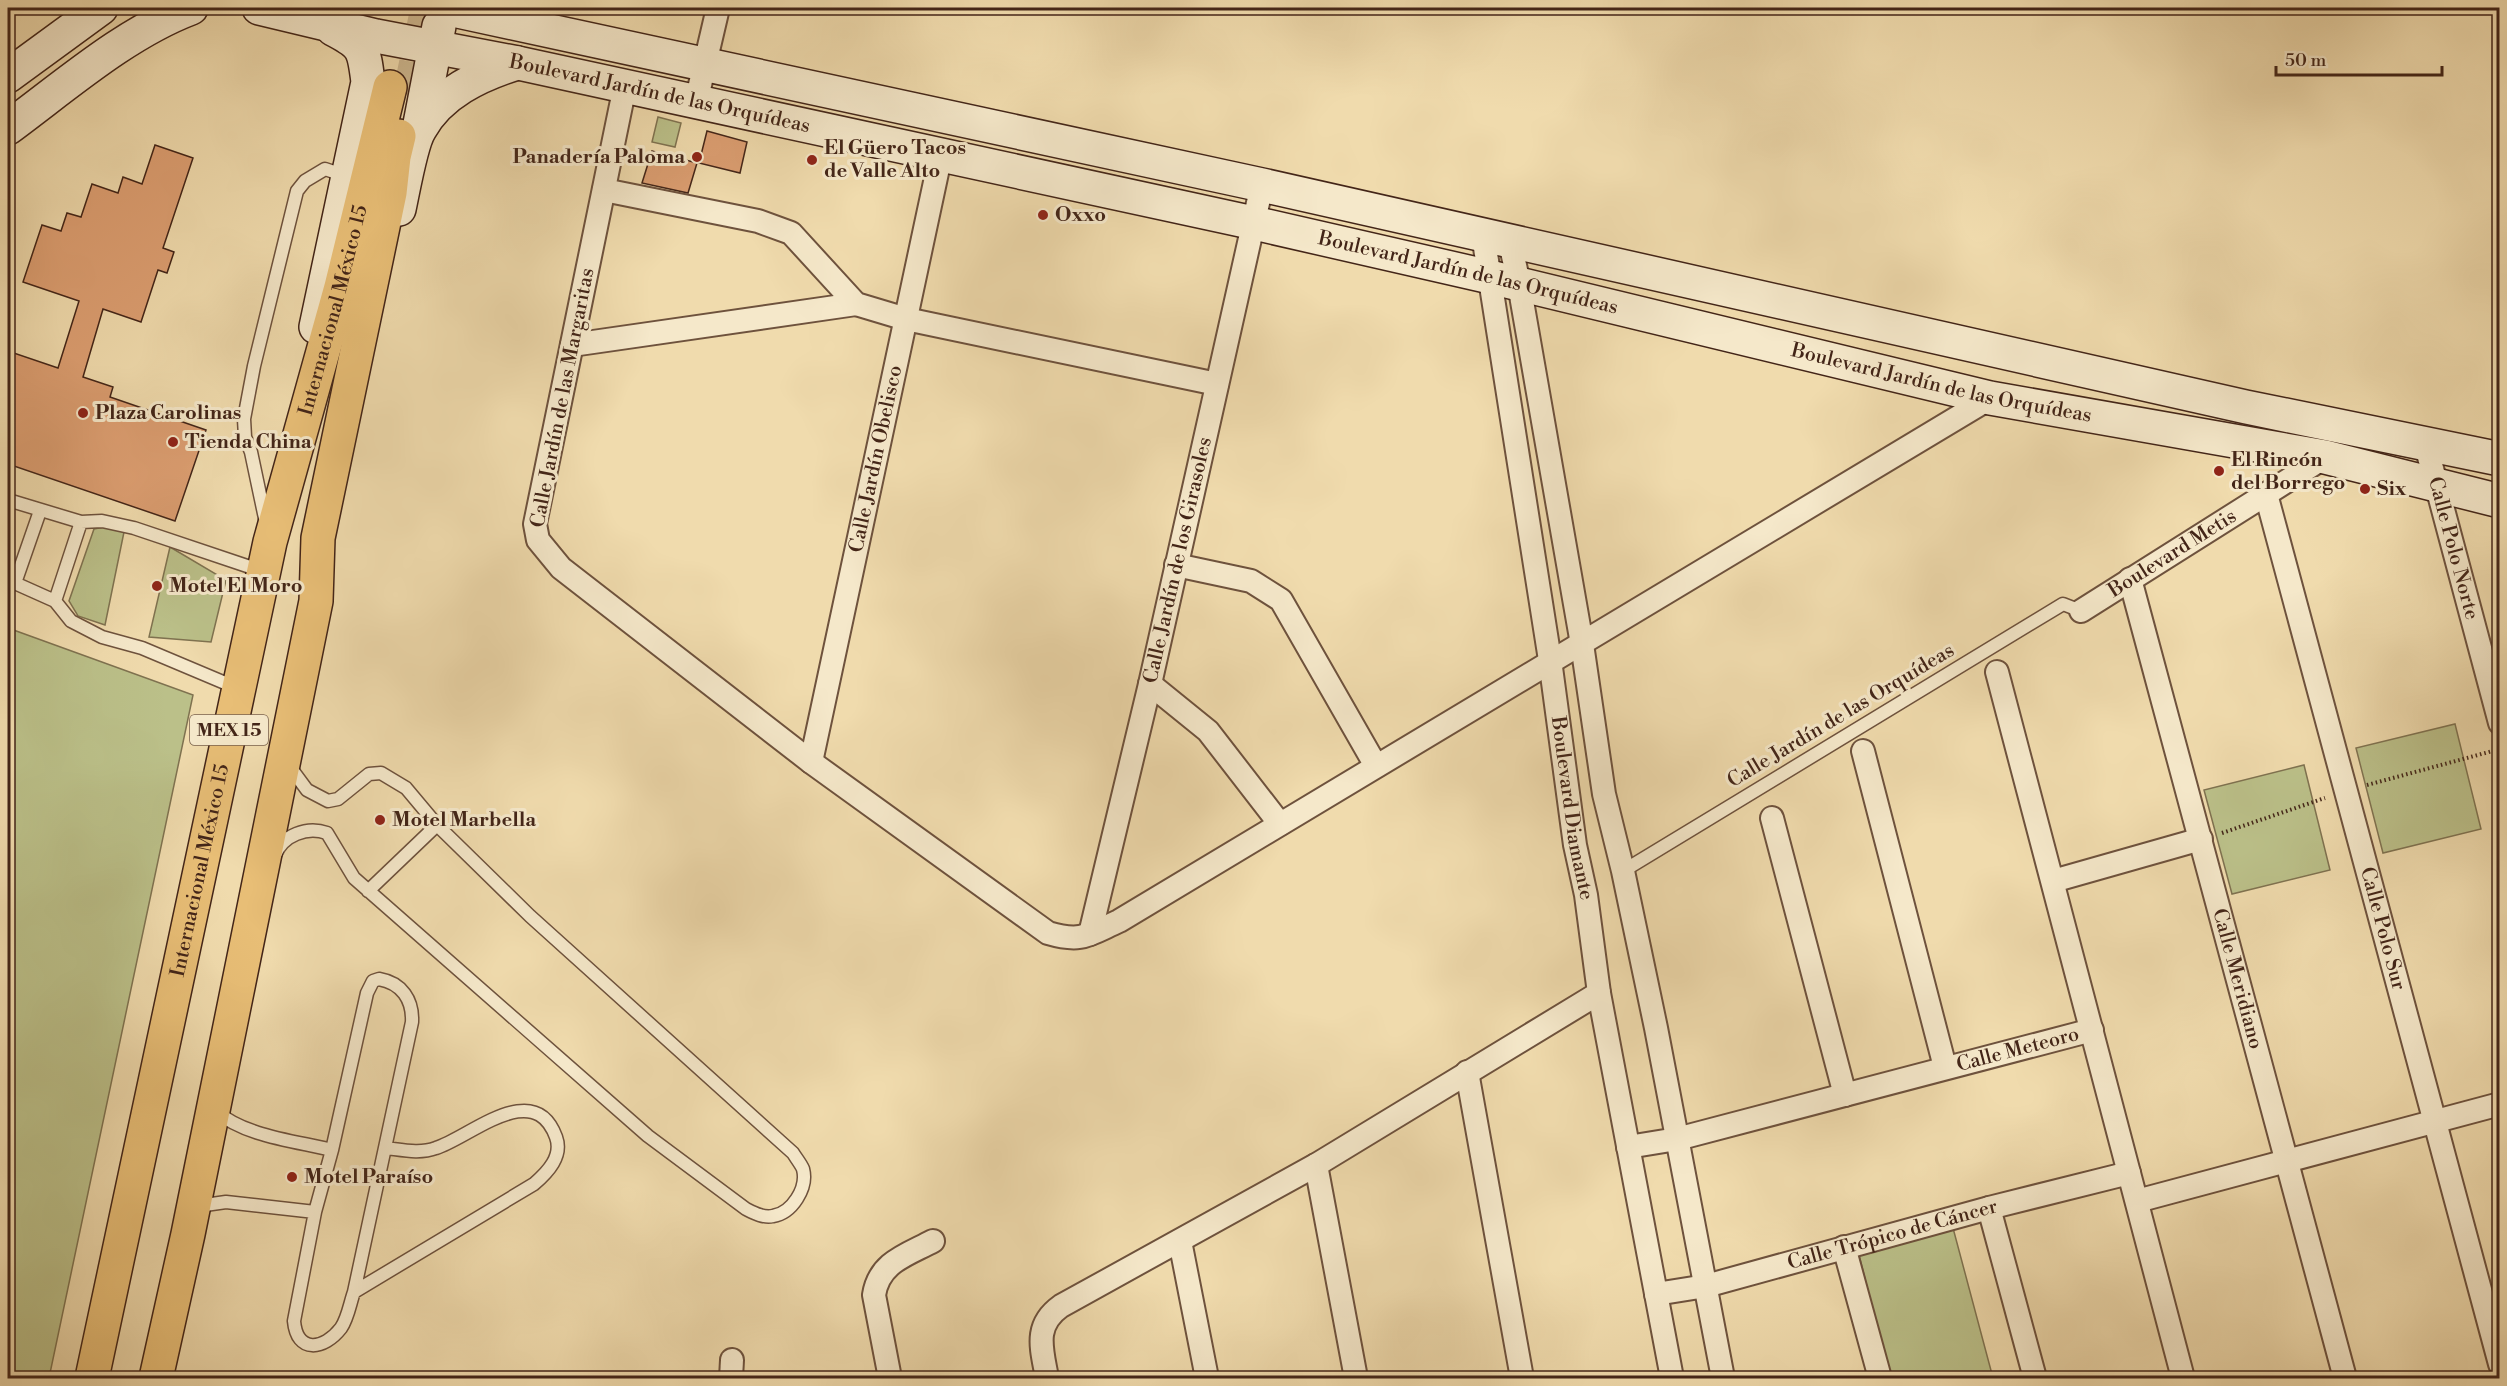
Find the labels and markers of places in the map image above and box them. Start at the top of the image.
place label: El Güero Tacos de Valle Alto [824,136,966,184]
place label: Panadería Paloma [512,145,685,170]
marker: Panadería Paloma [690,150,704,164]
marker: El Güero Tacos de Valle Alto [805,153,819,167]
place label: Oxxo [1055,203,1106,228]
marker: Oxxo [1036,208,1050,222]
place label: Plaza Carolinas [95,401,241,426]
marker: Plaza Carolinas [76,406,90,420]
place label: Tienda China [185,430,312,455]
marker: Tienda China [166,435,180,449]
place label: El Rincón del Borrego [2231,448,2345,496]
marker: El Rincón del Borrego [2212,464,2226,478]
place label: Six [2377,477,2407,502]
marker: Six [2358,482,2372,496]
place label: Motel El Moro [169,574,303,599]
marker: Motel El Moro [150,579,164,593]
place label: Motel Marbella [392,808,536,833]
marker: Motel Marbella [373,813,387,827]
place label: Motel Paraíso [304,1165,433,1190]
marker: Motel Paraíso [285,1170,299,1184]

